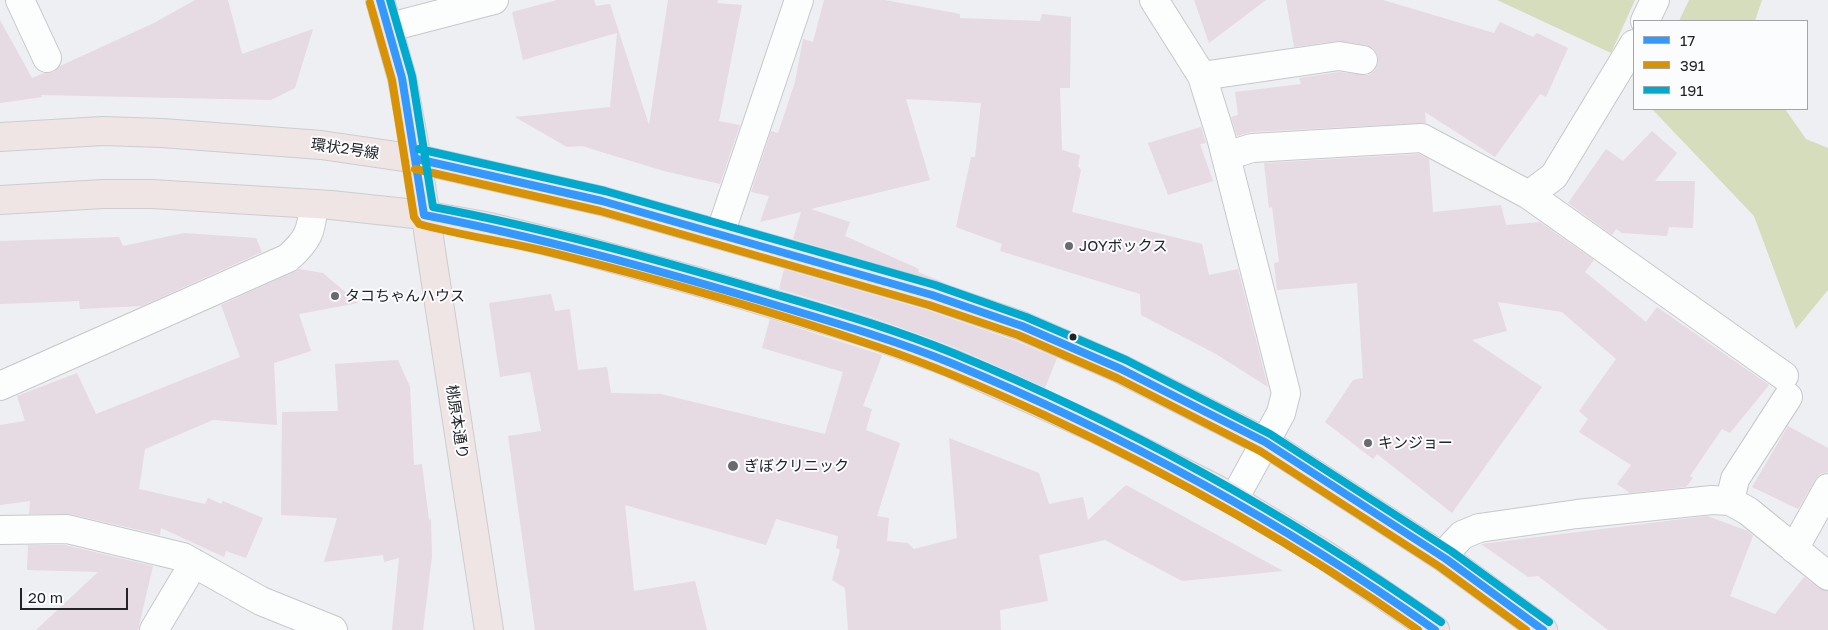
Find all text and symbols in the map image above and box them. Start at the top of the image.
legend [1633,20,1808,110]
text: 17 [1680,31,1695,49]
text: 391 [1680,56,1705,74]
text: 191 [1680,81,1704,99]
street label: 環状2号線 [310,135,380,163]
place label: JOYボックス [1079,237,1168,255]
marker: JOYボックス [1063,240,1075,252]
place label: タコちゃんハウス [345,287,465,305]
marker: タコちゃんハウス [329,290,341,302]
unlabelled marker [1068,332,1078,342]
street label: 桃原本通り [442,384,472,460]
place label: キンジョー [1378,434,1453,452]
marker: キンジョー [1362,437,1374,449]
place label: ぎぼクリニック [744,457,849,475]
marker: ぎぼクリニック [726,459,740,473]
scale bar [22,578,130,610]
text: 20 m [28,588,63,606]

